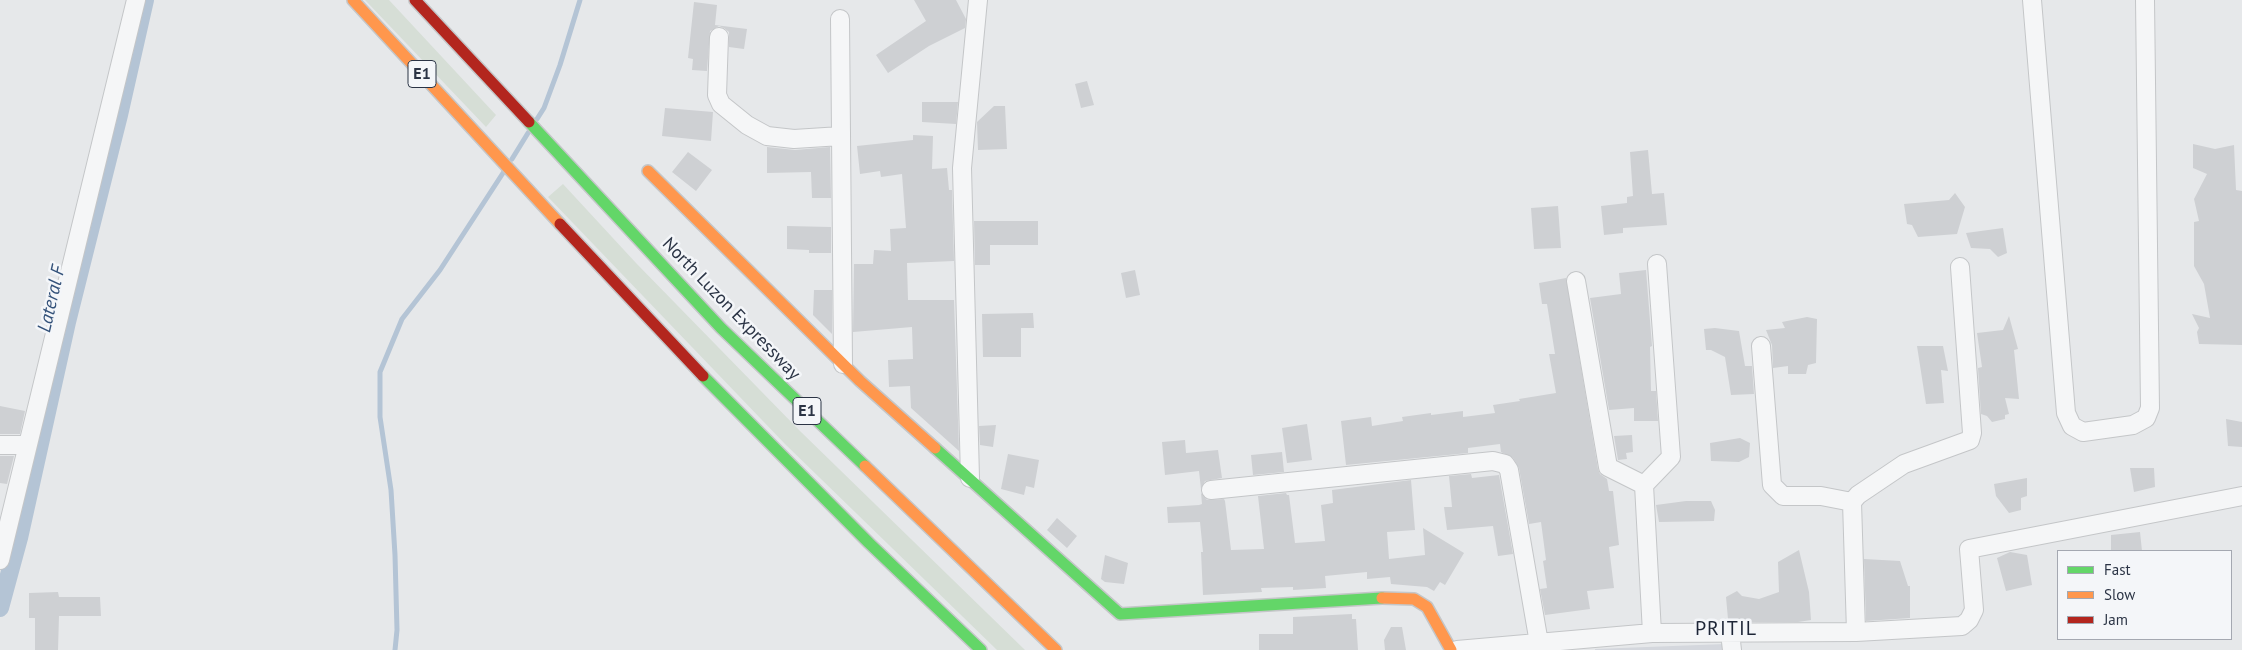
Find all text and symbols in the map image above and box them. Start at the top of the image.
road number: E1 [408,61,436,88]
street label: North Luzon Expressway [657,233,805,385]
water label: Lateral F [33,263,71,335]
road number: E1 [793,398,821,424]
legend [2057,550,2232,640]
text: Fast [2104,560,2131,579]
text: Slow [2104,585,2135,604]
text: Jam [2104,610,2128,629]
district label: PRITIL [1694,617,1758,641]

